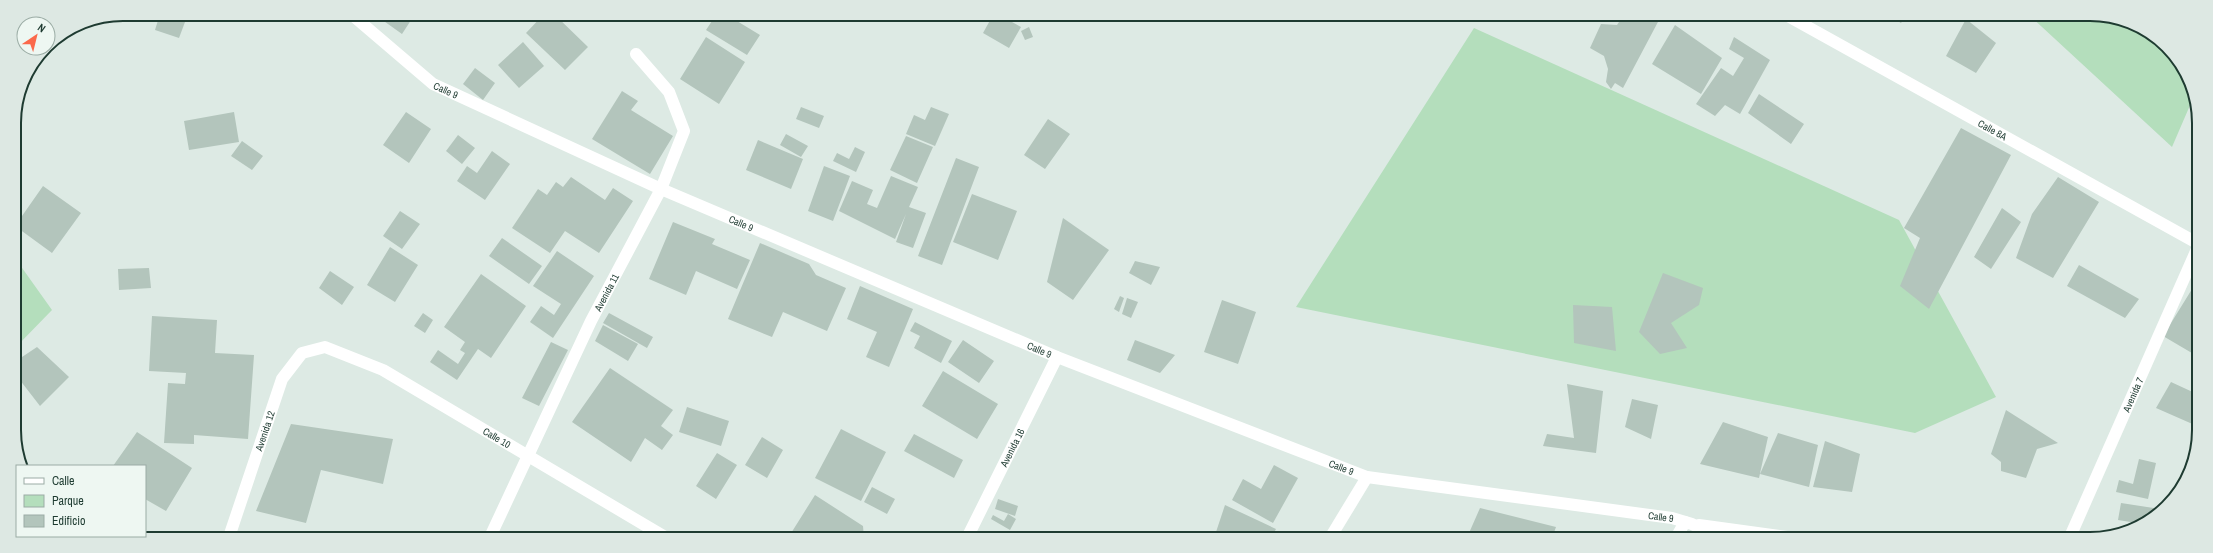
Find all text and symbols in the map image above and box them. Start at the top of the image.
north arrow [16,16,56,56]
text: N [35,20,48,35]
street label: Calle 9 [431,79,460,102]
street label: Calle 8A [1976,117,2010,143]
street label: Calle 9 [727,213,756,235]
street label: Avenida 11 [591,271,622,314]
street label: Calle 9 [1025,339,1054,361]
street label: Avenida 7 [2119,375,2147,415]
street label: Avenida 12 [252,409,278,454]
street label: Calle 10 [480,425,513,451]
street label: Avenida 16 [997,426,1028,470]
street label: Calle 9 [1327,457,1356,478]
legend [16,465,146,537]
text: Calle [52,473,74,489]
text: Parque [52,493,84,509]
street label: Calle 9 [1647,509,1675,525]
text: Edificio [52,513,85,529]

